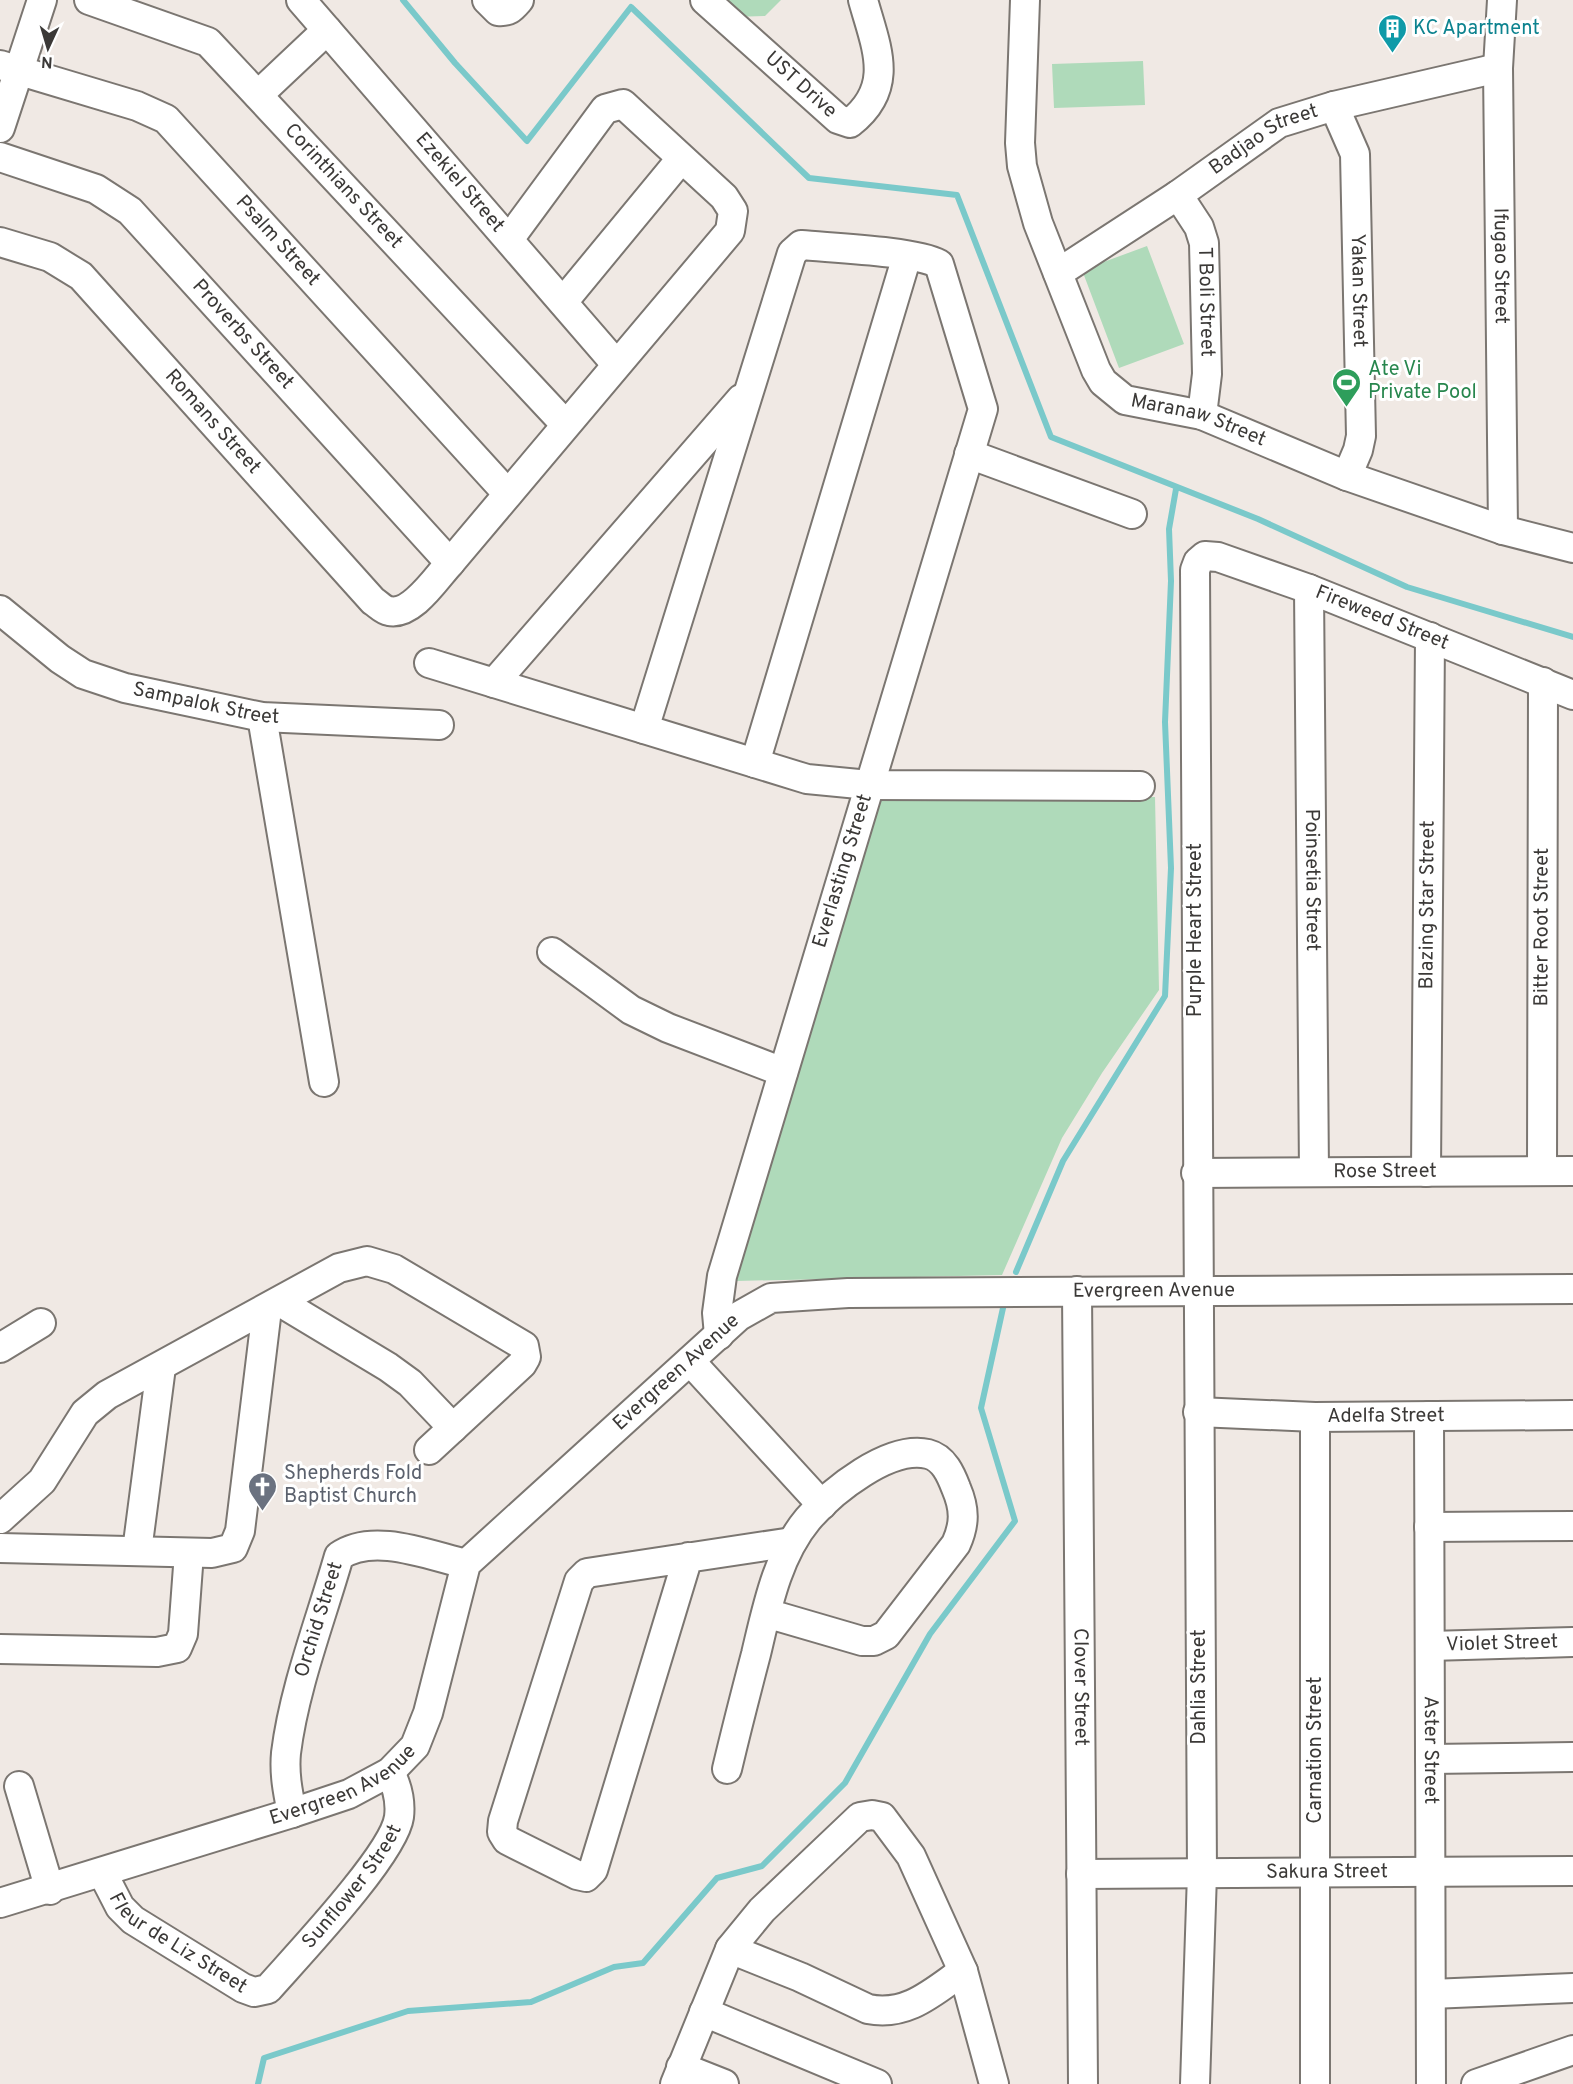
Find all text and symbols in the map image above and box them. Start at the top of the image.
building icon: KC Apartment [1376,13,1408,55]
place label: KC Apartment [1413,16,1540,42]
north arrow [18,18,78,78]
street label: UST Drive [759,46,842,125]
text: N [41,51,54,71]
street label: Badjao Street [1204,99,1321,182]
street label: Corinthians Street [278,118,408,255]
street label: Ezekiel Street [409,128,510,238]
street label: Psalm Street [229,190,325,292]
street label: Ifugao Street [1487,208,1514,324]
street label: Yakan Street [1344,233,1372,348]
street label: T Boli Street [1191,247,1220,357]
street label: Proverbs Street [186,274,299,395]
place label: Ate Vi Private Pool [1368,357,1477,406]
street label: Romans Street [158,364,266,480]
sports icon: Ate Vi Private Pool [1331,366,1363,408]
street label: Maranaw Street [1129,388,1270,453]
street label: Fireweed Street [1311,580,1452,657]
street label: Sampalok Street [130,677,280,731]
street label: Everlasting Street [807,791,879,951]
street label: Poinsetia Street [1298,809,1325,951]
street label: Blazing Star Street [1414,820,1442,990]
street label: Purple Heart Street [1183,843,1209,1017]
street label: Bitter Root Street [1529,848,1556,1006]
street label: Rose Street [1333,1159,1437,1185]
street label: Evergreen Avenue [1073,1278,1235,1305]
street label: Evergreen Avenue [608,1309,745,1437]
street label: Adelfa Street [1327,1403,1445,1430]
place label: Shepherds Fold Baptist Church [284,1461,422,1510]
church icon: Shepherds Fold Baptist Church [247,1470,279,1512]
street label: Orchid Street [289,1559,350,1681]
street label: Clover Street [1067,1628,1093,1746]
street label: Dahlia Street [1187,1629,1213,1745]
street label: Violet Street [1445,1629,1559,1659]
street label: Carnation Street [1303,1676,1329,1824]
street label: Aster Street [1417,1696,1443,1804]
street label: Evergreen Avenue [267,1739,422,1832]
street label: Sunflower Street [297,1821,409,1955]
street label: Sakura Street [1266,1859,1388,1886]
street label: Fleur de Liz Street [102,1888,252,2000]

